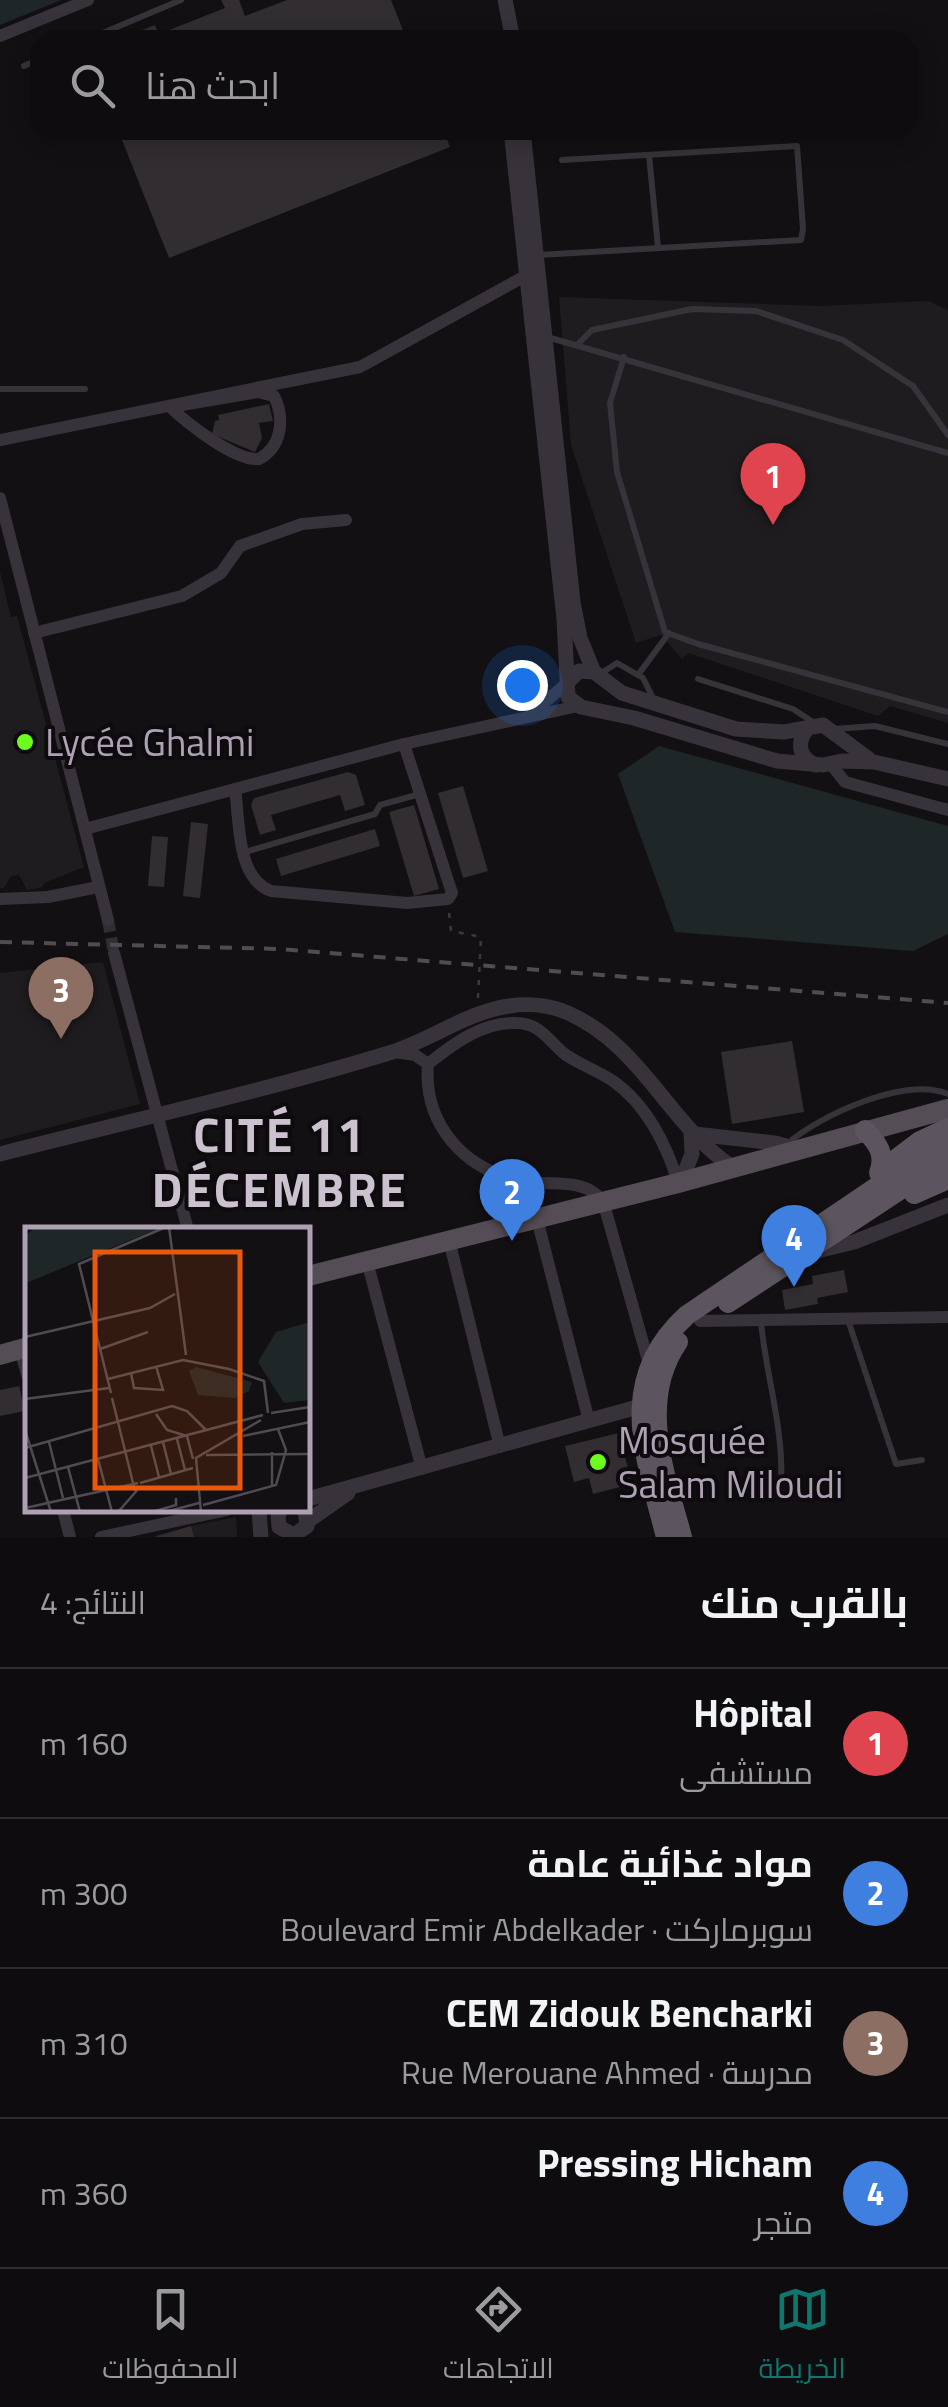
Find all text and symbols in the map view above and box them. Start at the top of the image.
search box [30,30,918,140]
text: ابحث هنا [145,56,280,114]
icon: search [65,58,120,113]
pin: 1 [740,442,806,525]
your location [497,660,548,711]
place label: Lycée Ghalmi [45,713,254,771]
marker: Lycée Ghalmi [14,731,36,753]
pin: 3 [28,956,94,1039]
district label: CITÉ 11 DÉCEMBRE [152,1098,408,1226]
pin: 2 [480,1158,544,1241]
pin: 4 [762,1204,826,1287]
inset map [25,1227,310,1512]
place label: Mosquée Salam Miloudi [618,1411,843,1513]
marker: Mosquée Salam Miloudi [587,1451,609,1473]
text: بالقرب منك [701,1570,908,1634]
text: النتائج: 4 [40,1578,146,1626]
text: Hôpital [693,1684,813,1742]
text: 160 m [40,1719,128,1767]
text: 1 [867,1719,884,1767]
text: مستشفى [679,1748,813,1796]
text: مواد غذائية عامة [527,1834,813,1892]
text: 300 m [40,1869,128,1917]
text: 2 [867,1869,884,1917]
text: سوبرماركت · Boulevard Emir Abdelkader [280,1905,813,1953]
text: CEM Zidouk Bencharki [446,1984,813,2042]
text: 310 m [40,2019,128,2067]
text: 3 [867,2019,884,2067]
text: مدرسة · Rue Merouane Ahmed [401,2048,813,2096]
text: Pressing Hicham [537,2134,813,2192]
text: 360 m [40,2169,128,2217]
text: 4 [867,2169,884,2217]
text: متجر [754,2198,813,2246]
tab: المحفوظات [102,2282,239,2394]
tab: الاتجاهات [443,2282,554,2394]
tab: الخريطة [758,2282,846,2394]

